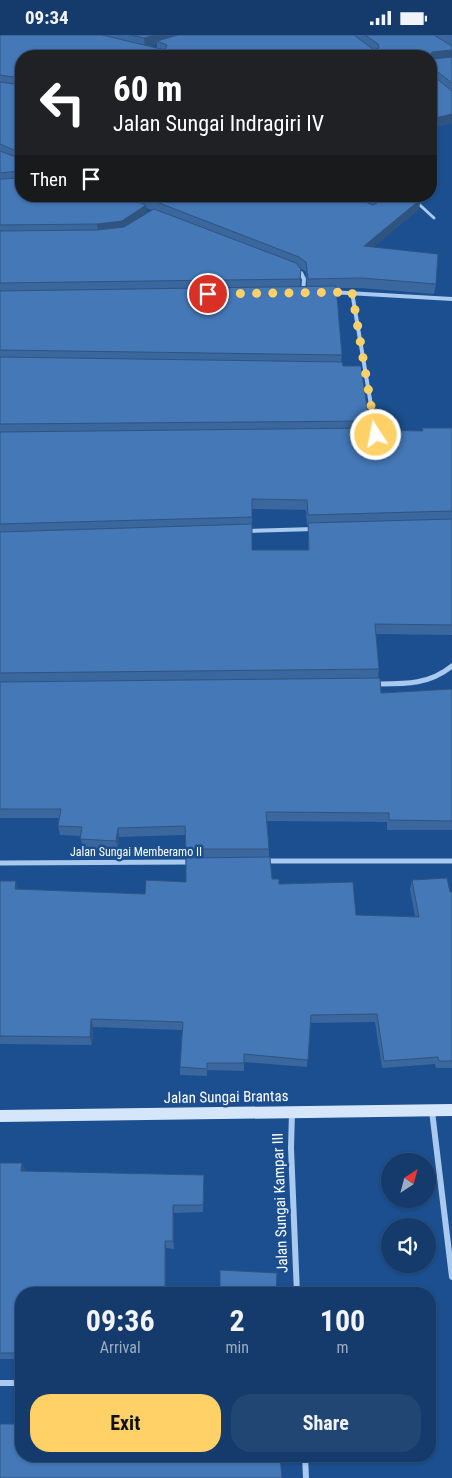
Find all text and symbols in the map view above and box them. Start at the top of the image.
text: 09:34 [25,6,69,29]
text: 60 m [113,69,182,110]
icon: left [30,70,95,135]
text: Jalan Sungai Indragiri IV [113,111,324,136]
icon: arrive [77,165,105,193]
text: Then [30,168,67,191]
pin [187,273,229,315]
icon: arrive [194,280,222,308]
position arrow [349,408,401,460]
street label: Jalan Sungai Memberamo II [70,845,202,859]
street label: Jalan Sungai Brantas [163,1087,289,1107]
street label: Jalan Sungai Kampar III [269,1133,291,1273]
north arrow [381,1153,436,1207]
map controls [381,1153,436,1273]
button: sound [381,1218,436,1273]
text: 09:36 [86,1303,155,1338]
text: 2 [230,1303,245,1338]
text: 100 [320,1303,365,1338]
text: Arrival [100,1338,141,1357]
text: min [225,1338,249,1357]
text: m [336,1338,348,1357]
button: Exit [30,1394,221,1452]
button: Share [231,1394,421,1452]

